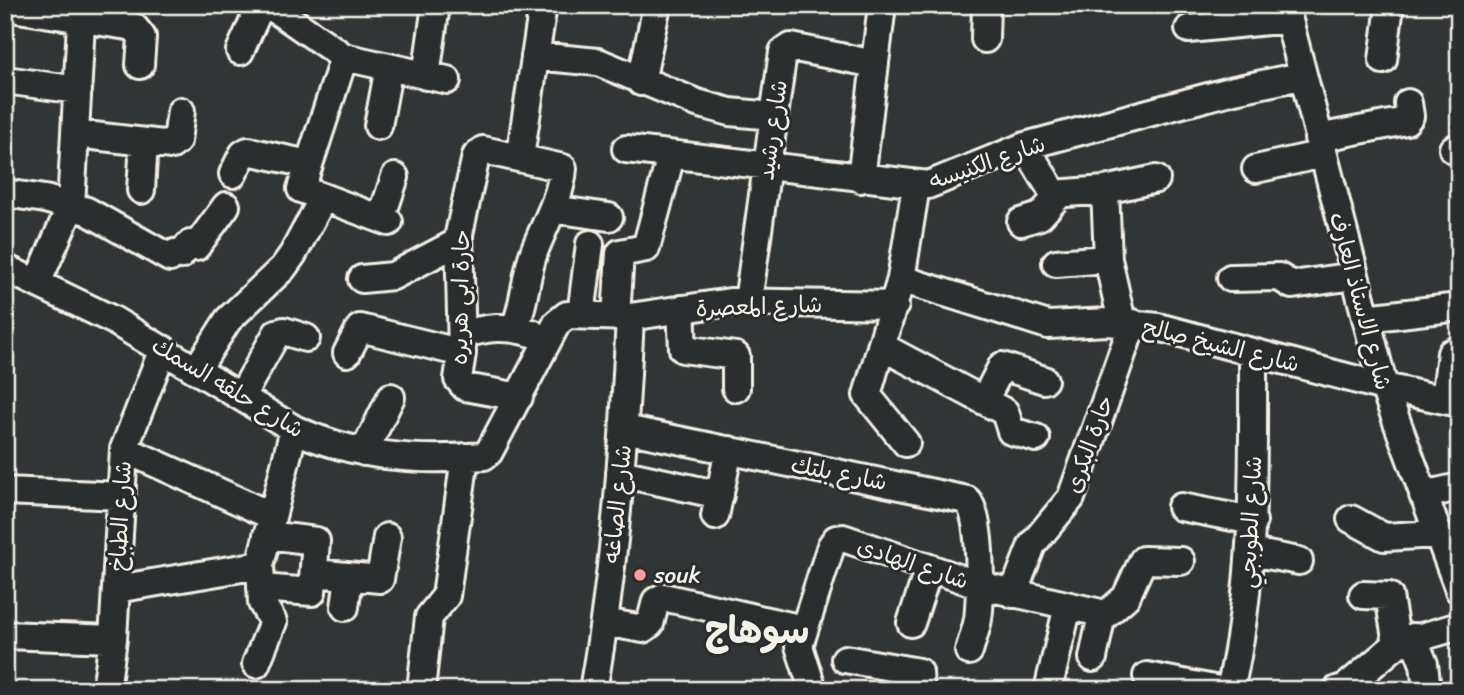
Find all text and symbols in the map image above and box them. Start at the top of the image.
street label: شارع رشيد [745,77,800,183]
street label: شارع الكنيسه [923,123,1051,202]
street label: شارع الاستاذ العارف [1317,207,1404,395]
street label: حارة ابى هريره [439,229,482,365]
street label: شارع المعصرة [695,284,823,329]
street label: شارع الشيخ صالح [1138,306,1304,385]
street label: شارع حلقه السمك [143,325,312,449]
street label: حارة البكرى [1053,389,1126,499]
street label: شارع الصاغه [591,443,644,565]
street label: شارع بلتك [787,444,891,503]
street label: شارع الطوبجي [1227,455,1274,589]
street label: شارع الطباخ [97,460,144,572]
street label: شارع الهادى [851,525,974,602]
place label: souk [653,555,701,596]
marker: souk [632,567,648,583]
district label: سوهاج [704,598,810,663]

